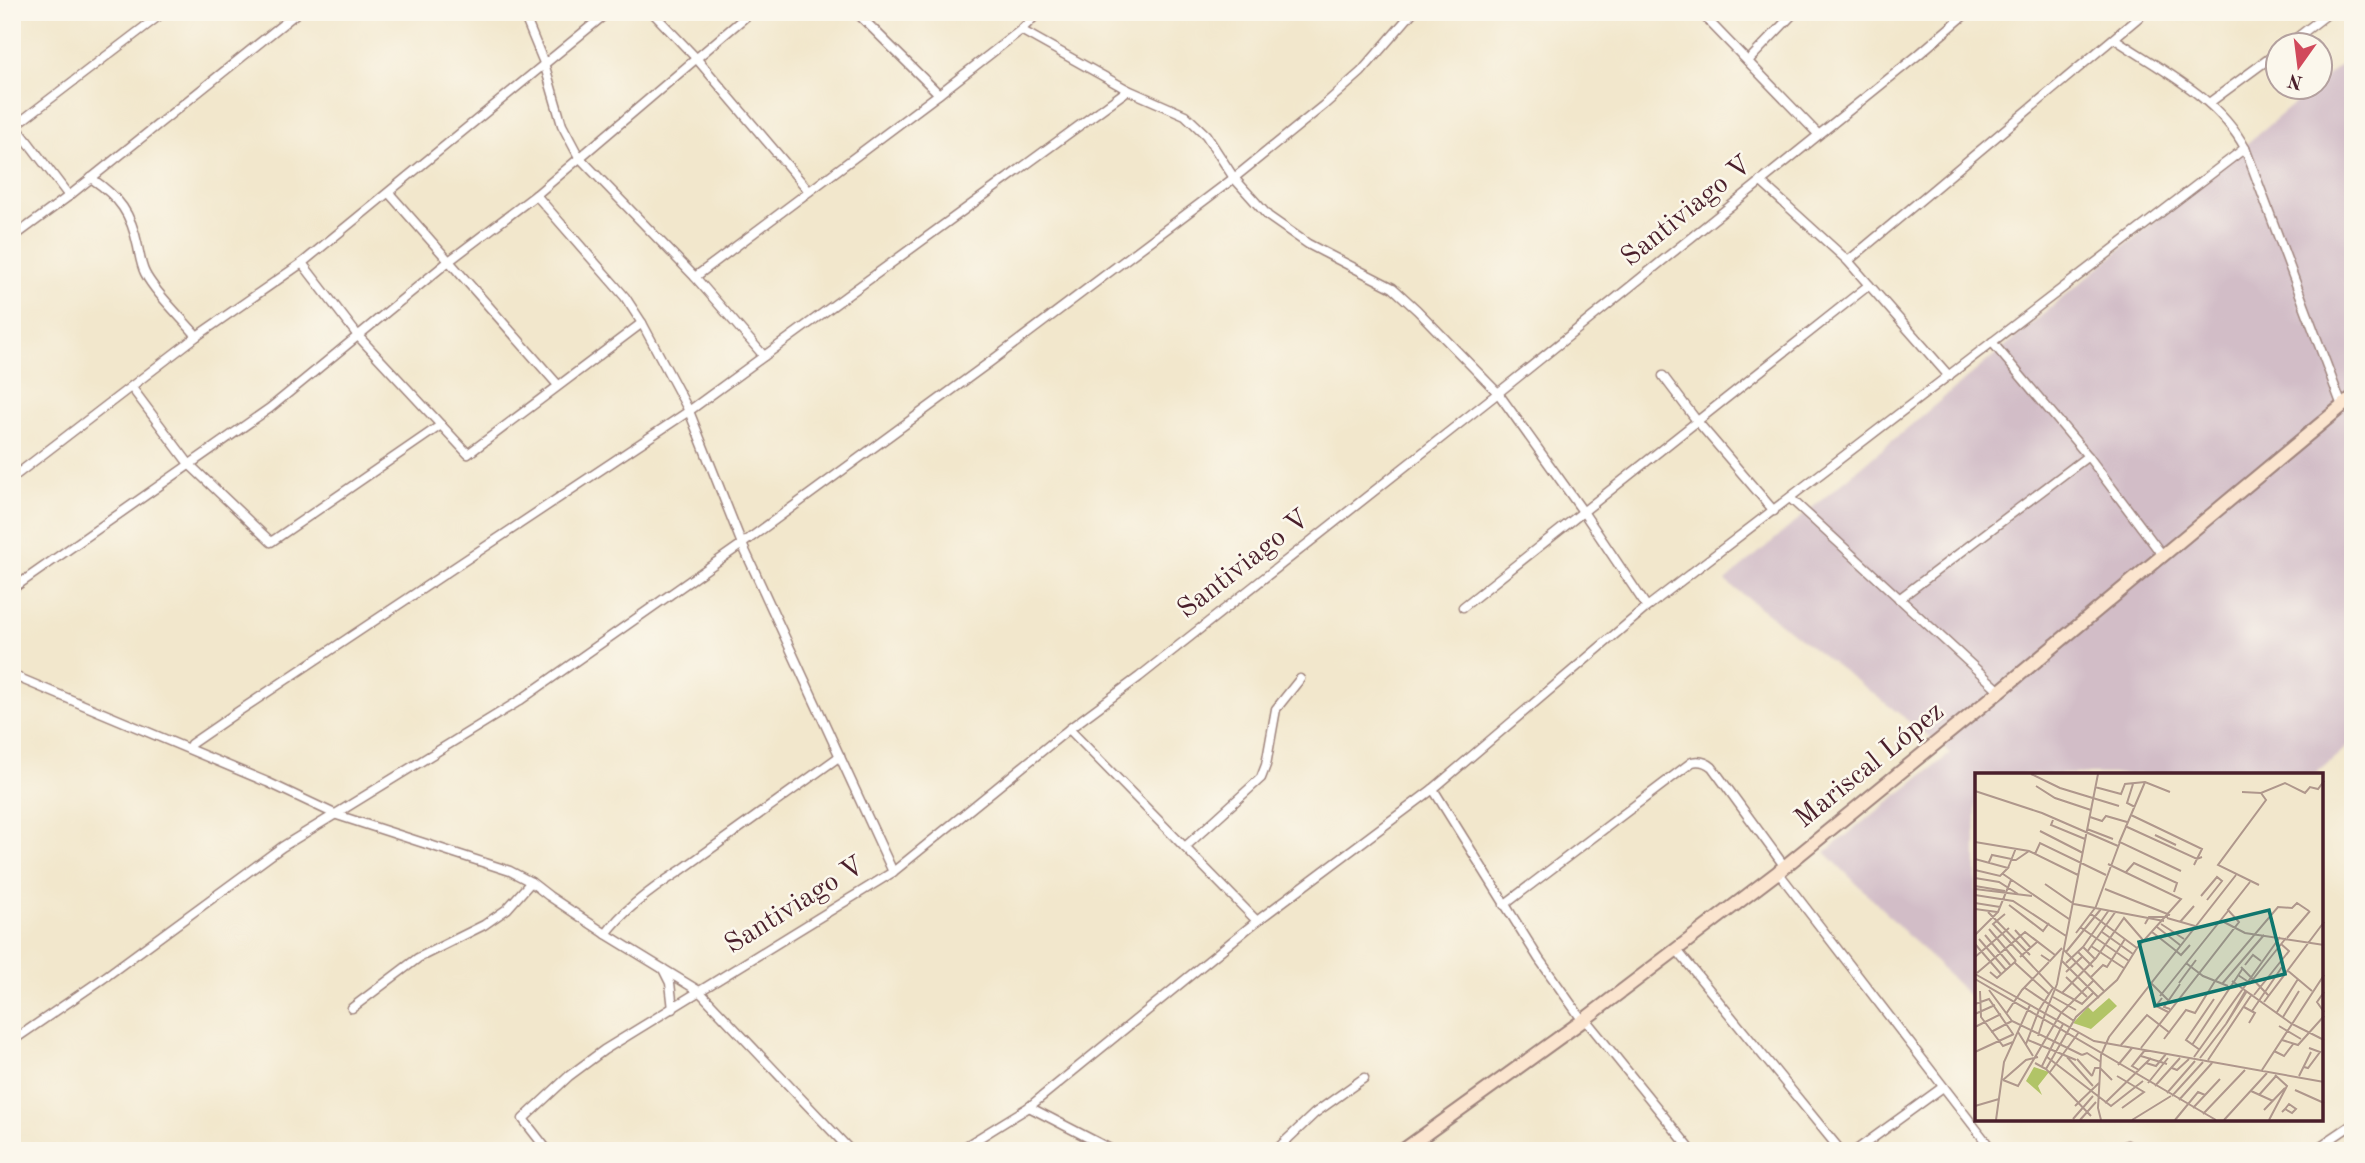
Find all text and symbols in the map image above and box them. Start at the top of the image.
north arrow [2264,32,2334,102]
text: N [2286,69,2305,91]
street label: Santiviago V [1617,151,1757,273]
street label: Santiviago V [1173,505,1315,625]
street label: Mariscal López [1790,698,1950,834]
inset map [1975,773,2323,1121]
street label: Santiviago V [720,852,870,960]

